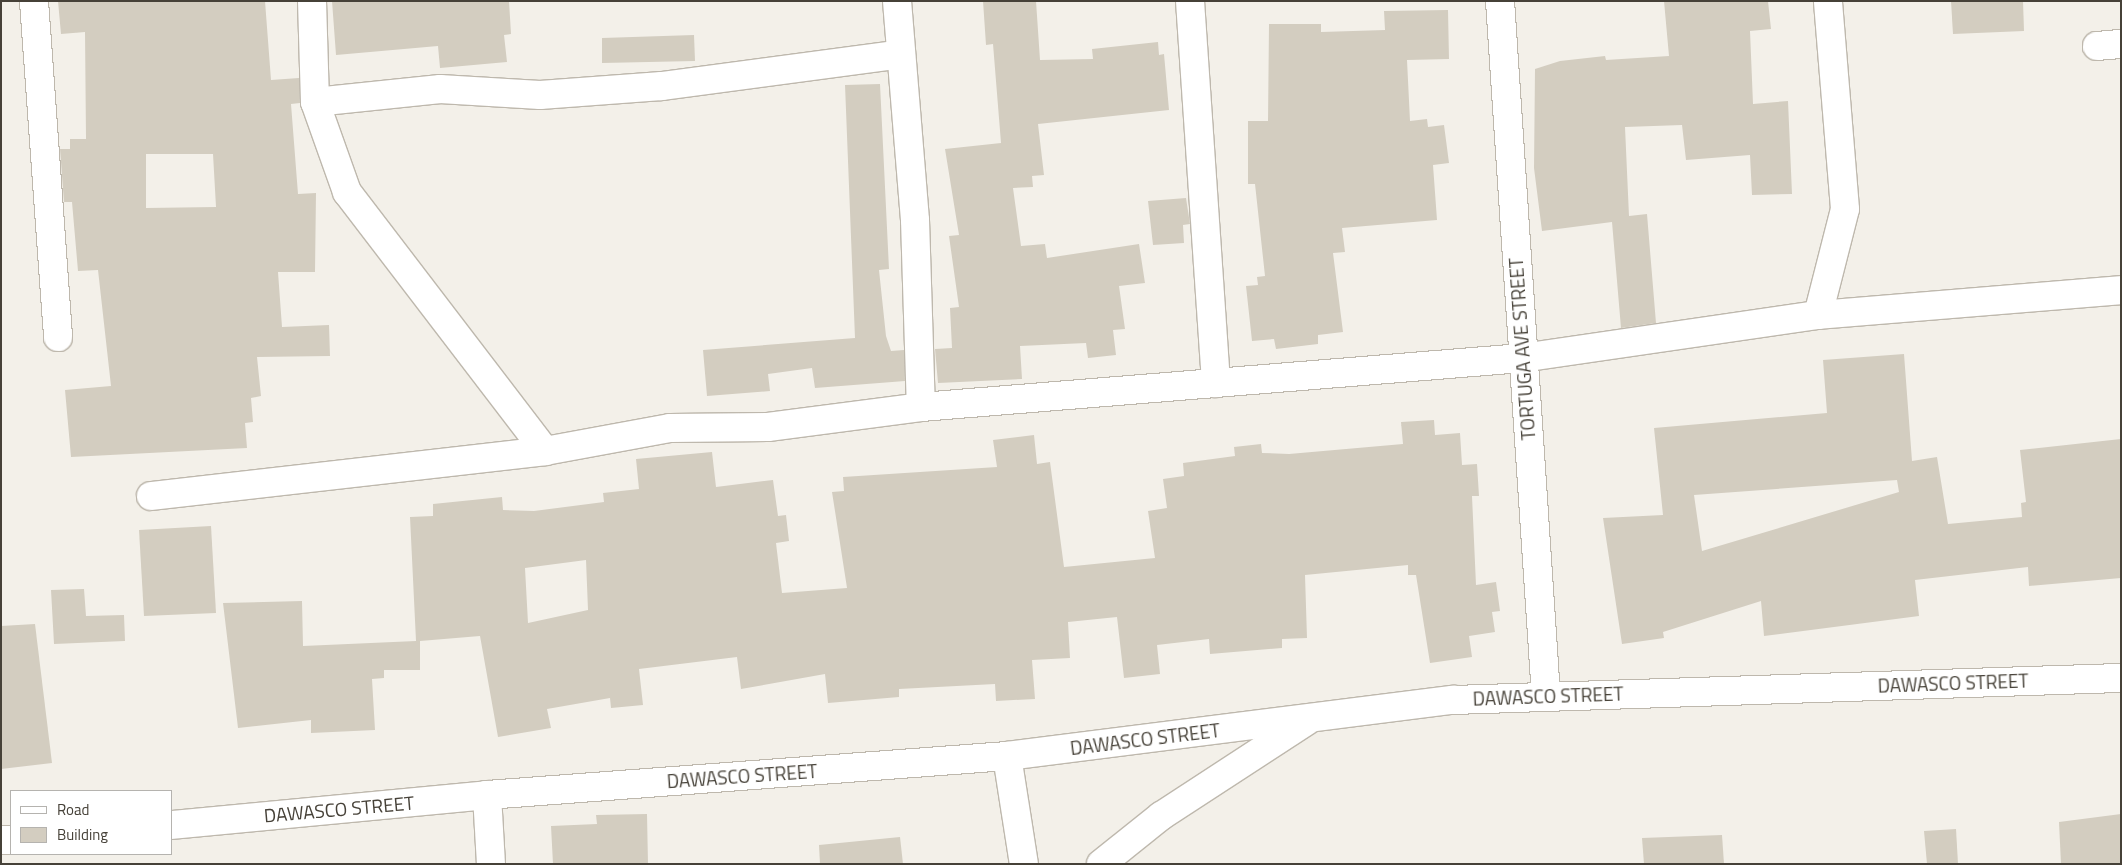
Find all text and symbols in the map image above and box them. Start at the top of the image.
street label: TORTUGA AVE STREET [1504,257,1540,441]
street label: DAWASCO STREET [1877,669,2029,697]
street label: DAWASCO STREET [1472,682,1624,710]
street label: DAWASCO STREET [1069,719,1221,759]
street label: DAWASCO STREET [666,759,818,793]
legend [10,790,172,855]
street label: DAWASCO STREET [263,791,415,827]
text: Road [57,798,89,821]
text: Building [57,823,108,846]

